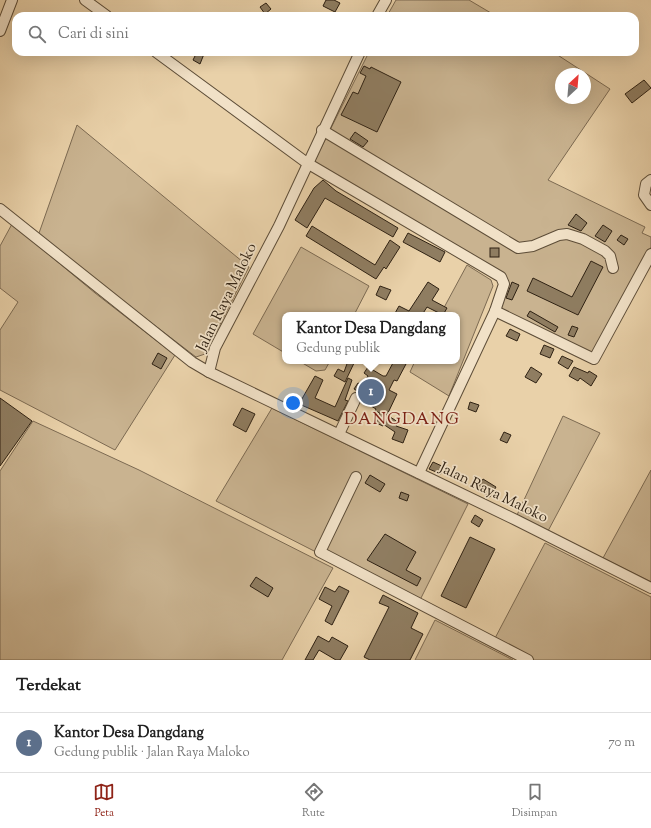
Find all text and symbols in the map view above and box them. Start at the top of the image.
search box [12,12,639,56]
icon: search [26,23,48,45]
text: Cari di sini [58,24,129,45]
north arrow [555,68,591,104]
street label: Jalan Raya Maloko [192,240,263,356]
popup [282,312,460,364]
text: Kantor Desa Dangdang [296,319,446,340]
text: Gedung publik [296,340,380,358]
pin: 1 [358,377,384,407]
your location [283,393,303,413]
district label: DANGDANG [344,408,460,432]
street label: Jalan Raya Maloko [435,458,551,529]
text: Terdekat [16,674,81,698]
text: Kantor Desa Dangdang [54,723,204,744]
text: 1 [27,734,31,752]
text: 70 m [608,734,635,752]
text: Gedung publik · Jalan Raya Maloko [54,744,250,762]
tab: Peta [93,781,115,821]
tab: Rute [302,781,325,821]
tab: Disimpan [512,781,558,821]

